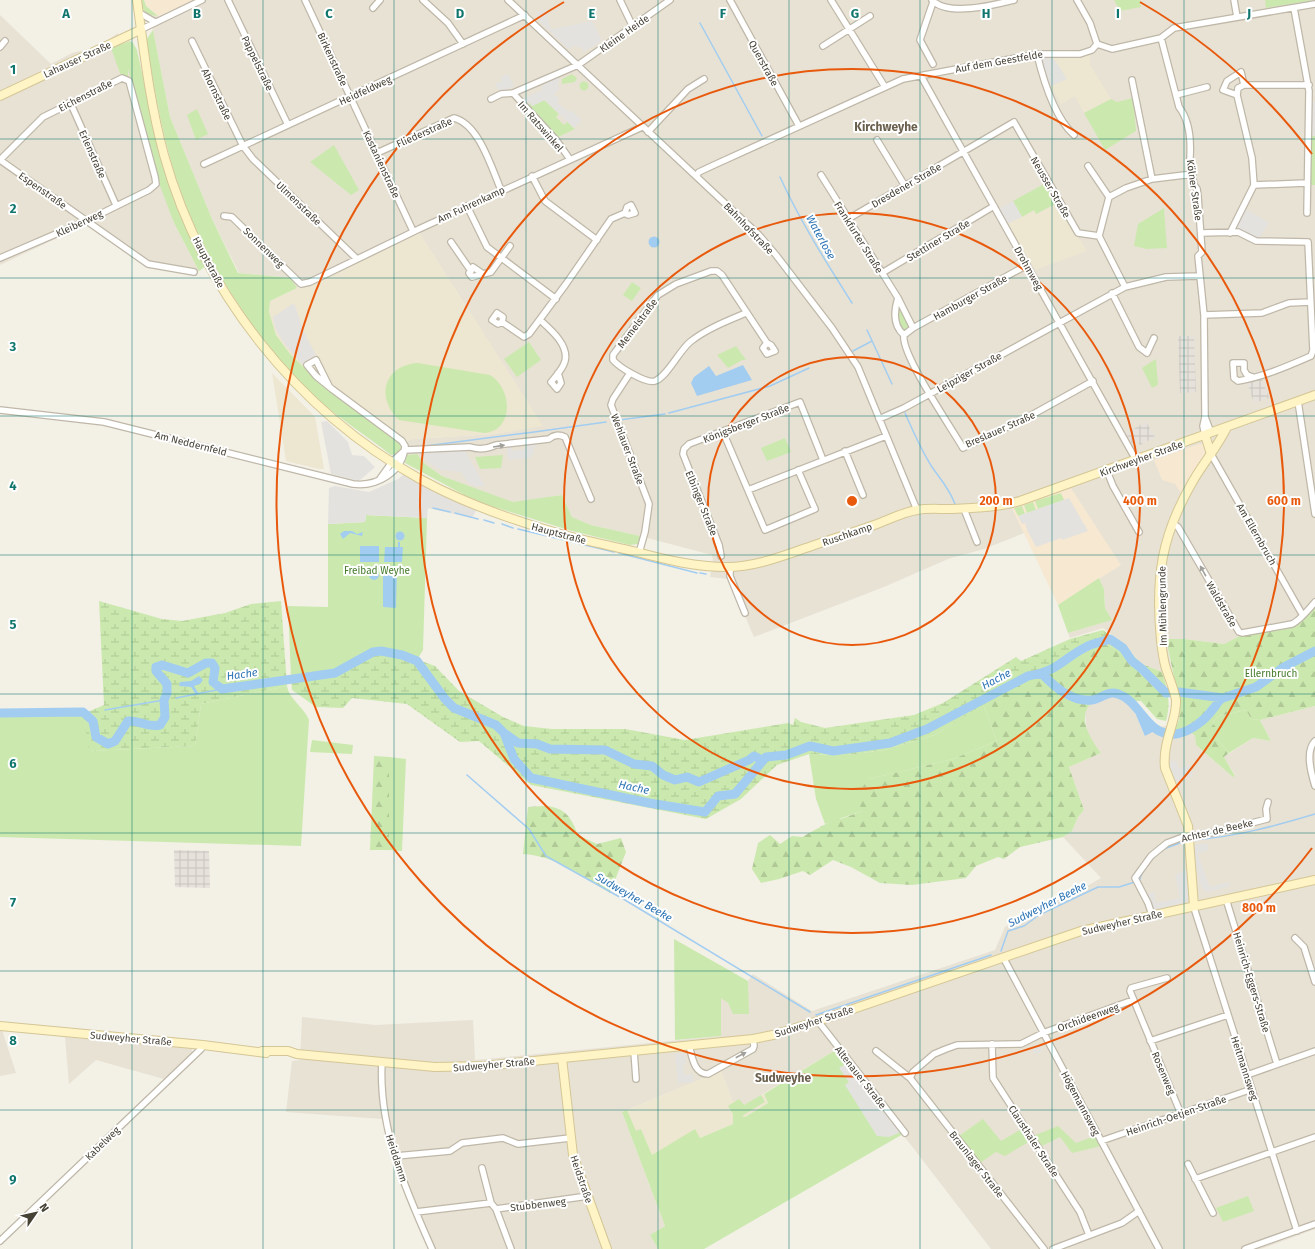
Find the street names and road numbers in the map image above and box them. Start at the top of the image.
street label: Kleine Heide [598,12,652,55]
street label: Birkenstraße [314,31,350,88]
street label: Pappelstraße [239,34,276,93]
street label: Querstraße [746,38,781,88]
street label: Lahauser Straße [42,39,113,81]
street label: Auf dem Geestfelde [954,48,1044,76]
street label: Ahornstraße [198,67,234,122]
street label: Heidfeldweg [337,73,394,108]
street label: Eichenstraße [57,77,114,115]
street label: Im Ratswinkel [515,99,565,154]
street label: Fliederstraße [395,115,454,151]
street label: Erlenstraße [76,128,108,181]
street label: Kastanienstraße [360,129,402,200]
street label: Neusser Straße [1028,155,1073,220]
street label: Kölner Straße [1184,159,1204,222]
street label: Dresdener Straße [869,161,944,211]
street label: Espenstraße [16,170,69,212]
street label: Ulmenstraße [273,179,323,228]
street label: Am Fuhrenkamp [436,184,507,226]
street label: Frankfurter Straße [831,199,885,276]
street label: Bahnhofstraße [721,200,776,257]
street label: Kleiberweg [54,208,105,240]
street label: Stettiner Straße [905,217,972,264]
street label: Sonnenweg [240,225,287,271]
street label: Hauptstraße [190,235,227,290]
street label: Drohmweg [1011,245,1045,293]
street label: Hamburger Straße [931,273,1010,323]
street label: Memelstraße [615,297,660,351]
street label: Leipziger Straße [935,350,1004,396]
street label: Königsberger Straße [701,402,791,446]
street label: Breslauer Straße [964,409,1037,451]
street label: Wehlauer Straße [608,412,646,487]
street label: Am Neddernfeld [153,429,228,459]
street label: Kirchweyher Straße [1098,438,1185,480]
street label: Elbinger Straße [683,469,720,538]
street label: Am Ellernbruch [1234,501,1279,568]
street label: Hauptstraße [530,521,587,547]
street label: Ruschkamp [821,521,874,549]
street label: Im Mühlengrunde [1156,566,1170,646]
street label: Waldstraße [1203,580,1239,629]
street label: Achter de Beeke [1180,817,1254,845]
street label: Sudweyher Straße [1081,908,1164,938]
street label: Heinrich-Eggers-Straße [1230,931,1272,1034]
street label: Orchideenweg [1056,1001,1121,1035]
street label: Sudweyher Straße [773,1004,855,1040]
street label: Sudweyher Straße [90,1029,172,1049]
street label: Heitmannsweg [1228,1035,1260,1103]
street label: Altenauer Straße [832,1044,888,1111]
street label: Rosenweg [1149,1050,1178,1097]
street label: Sudweyher Straße [453,1055,535,1075]
street label: Högemannsweg [1058,1069,1103,1138]
street label: Heinrich-Oetjen-Straße [1125,1093,1228,1139]
street label: Clausthaler Straße [1005,1103,1061,1180]
street label: Kabelweg [83,1124,123,1163]
street label: Braunlager Straße [946,1129,1006,1200]
street label: Heiddamm [383,1133,409,1184]
street label: Heidstraße [567,1154,595,1205]
street label: Stubbenweg [510,1196,567,1214]

